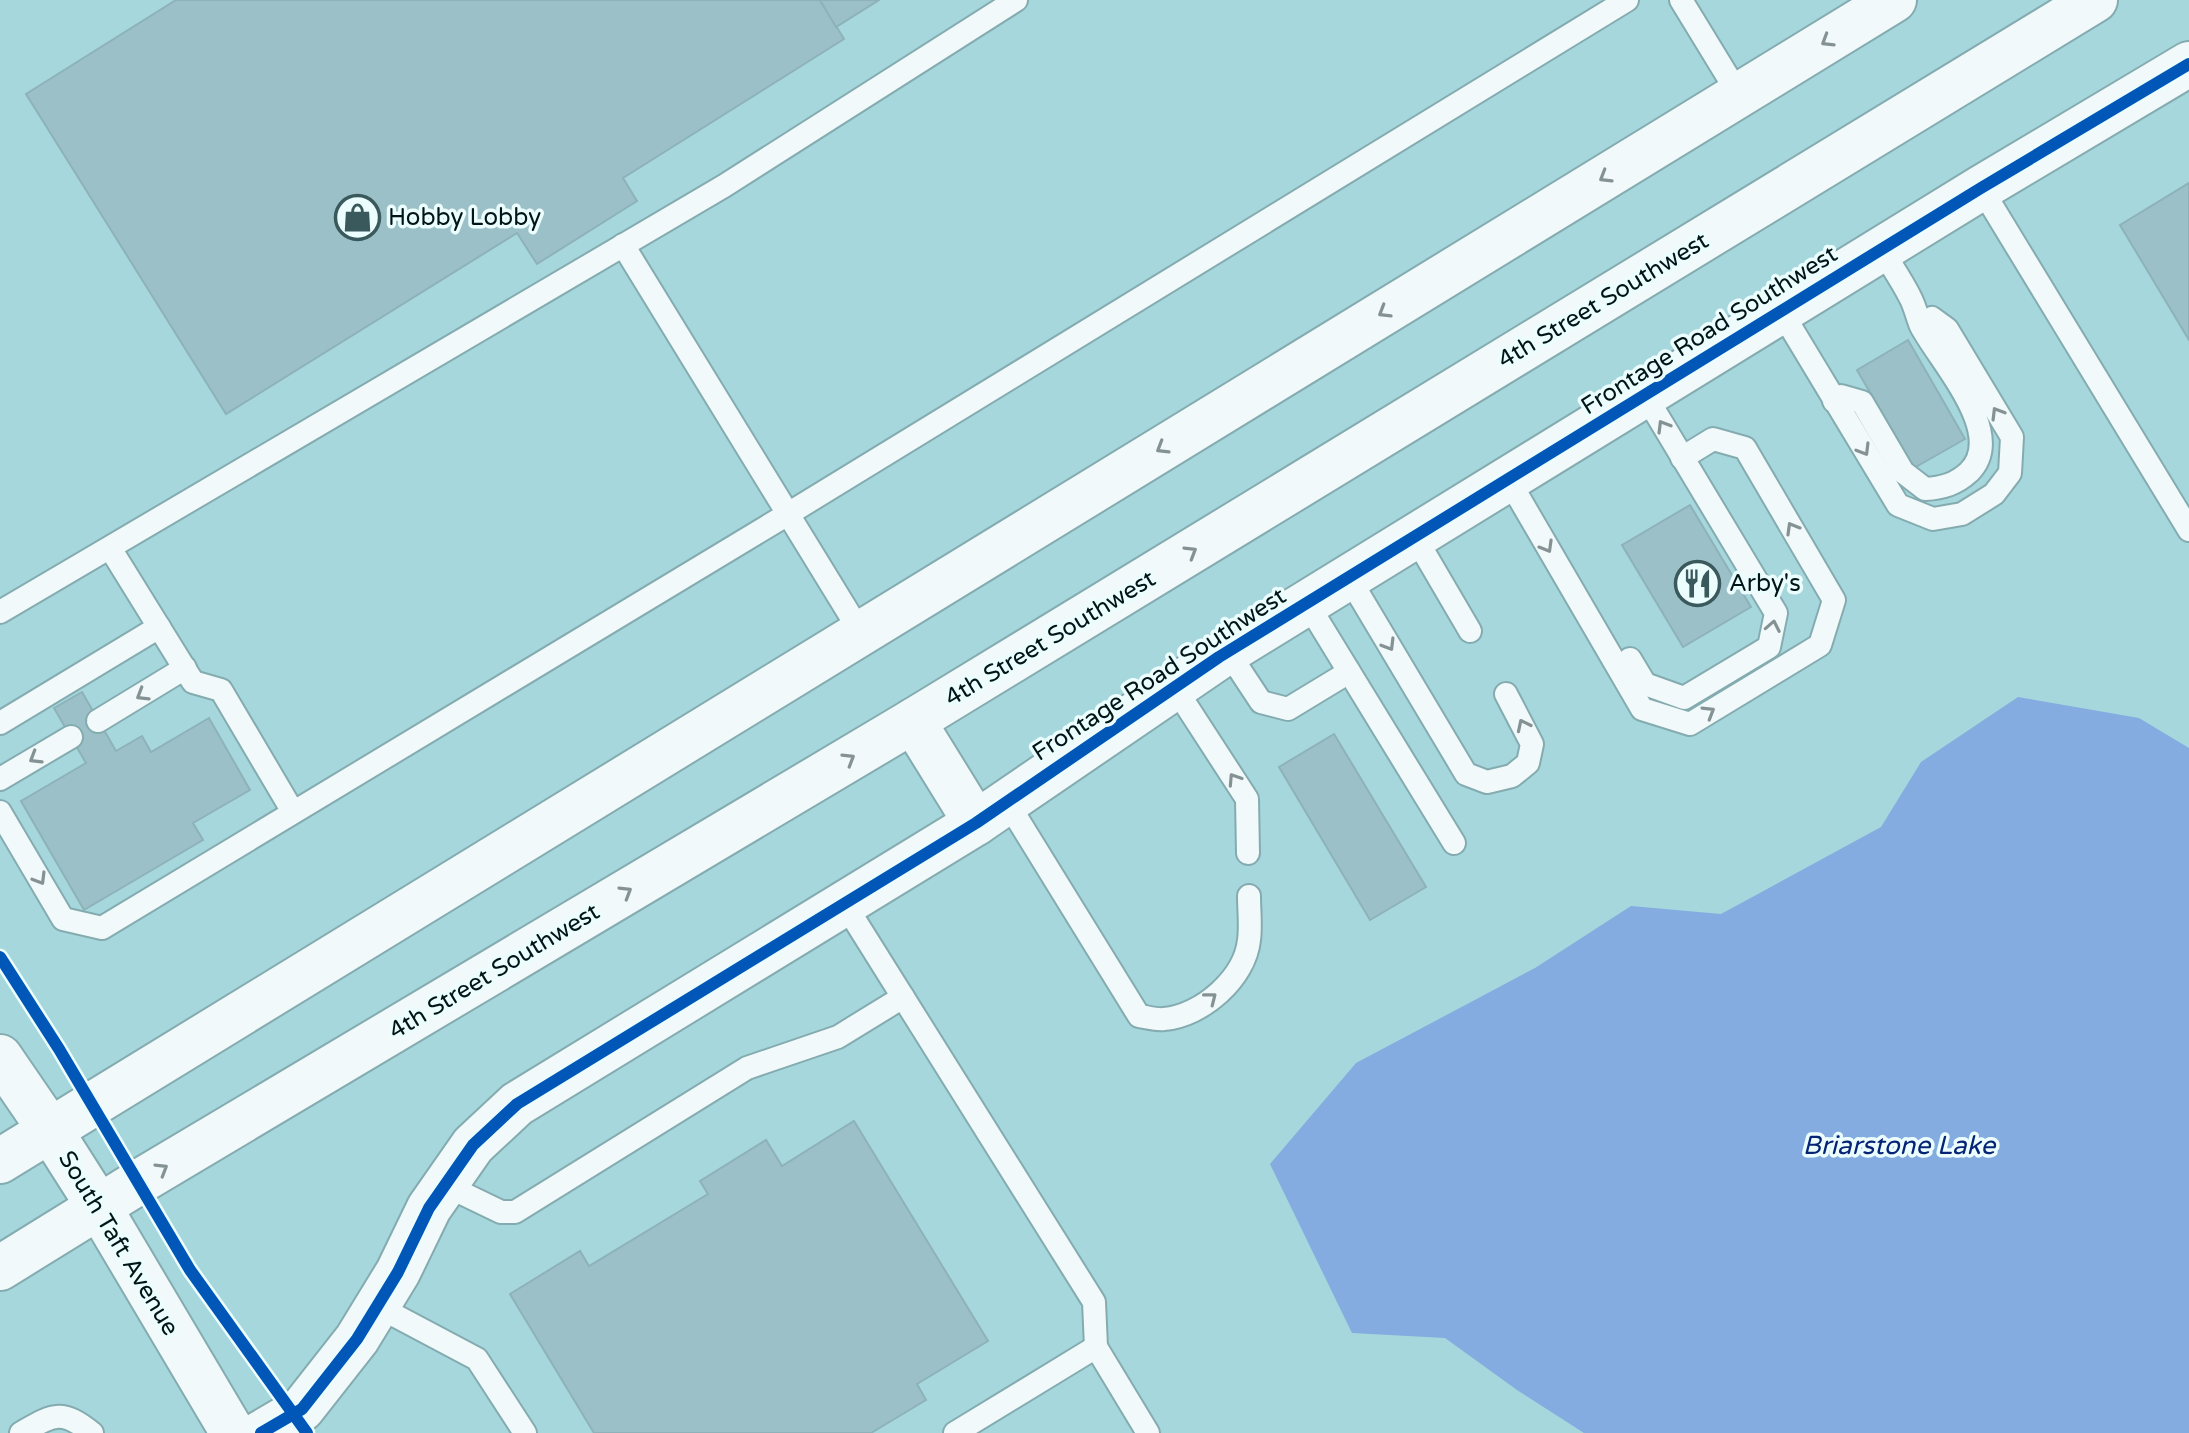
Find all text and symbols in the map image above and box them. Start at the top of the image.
one-way arrow [1821,31,1836,46]
one-way arrow [1600,167,1614,182]
shop icon: Hobby Lobby [333,193,381,241]
place label: Hobby Lobby [388,203,541,232]
street label: 4th Street Southwest [1493,226,1714,375]
street label: Frontage Road Southwest [1576,240,1843,421]
one-way arrow [1378,303,1393,318]
one-way arrow [1992,407,2007,422]
one-way arrow [1657,420,1673,435]
one-way arrow [1156,439,1171,454]
one-way arrow [1855,441,1870,456]
one-way arrow [1786,522,1802,537]
one-way arrow [1537,538,1553,553]
one-way arrow [1182,546,1197,561]
restaurant icon: Arby's [1674,559,1722,607]
street label: 4th Street Southwest [940,564,1161,713]
place label: Arby's [1729,569,1801,598]
street label: Frontage Road Southwest [1027,582,1291,767]
one-way arrow [1763,619,1780,633]
one-way arrow [1379,636,1395,651]
one-way arrow [136,685,150,700]
one-way arrow [1700,706,1715,722]
one-way arrow [1517,718,1533,733]
one-way arrow [29,748,44,764]
one-way arrow [840,754,855,769]
one-way arrow [1228,773,1243,788]
one-way arrow [30,870,45,885]
one-way arrow [617,887,632,902]
street label: 4th Street Southwest [384,897,605,1046]
one-way arrow [1202,993,1217,1007]
water label: Briarstone Lake [1803,1130,1996,1161]
street label: South Taft Avenue [52,1146,185,1341]
one-way arrow [153,1163,168,1179]

